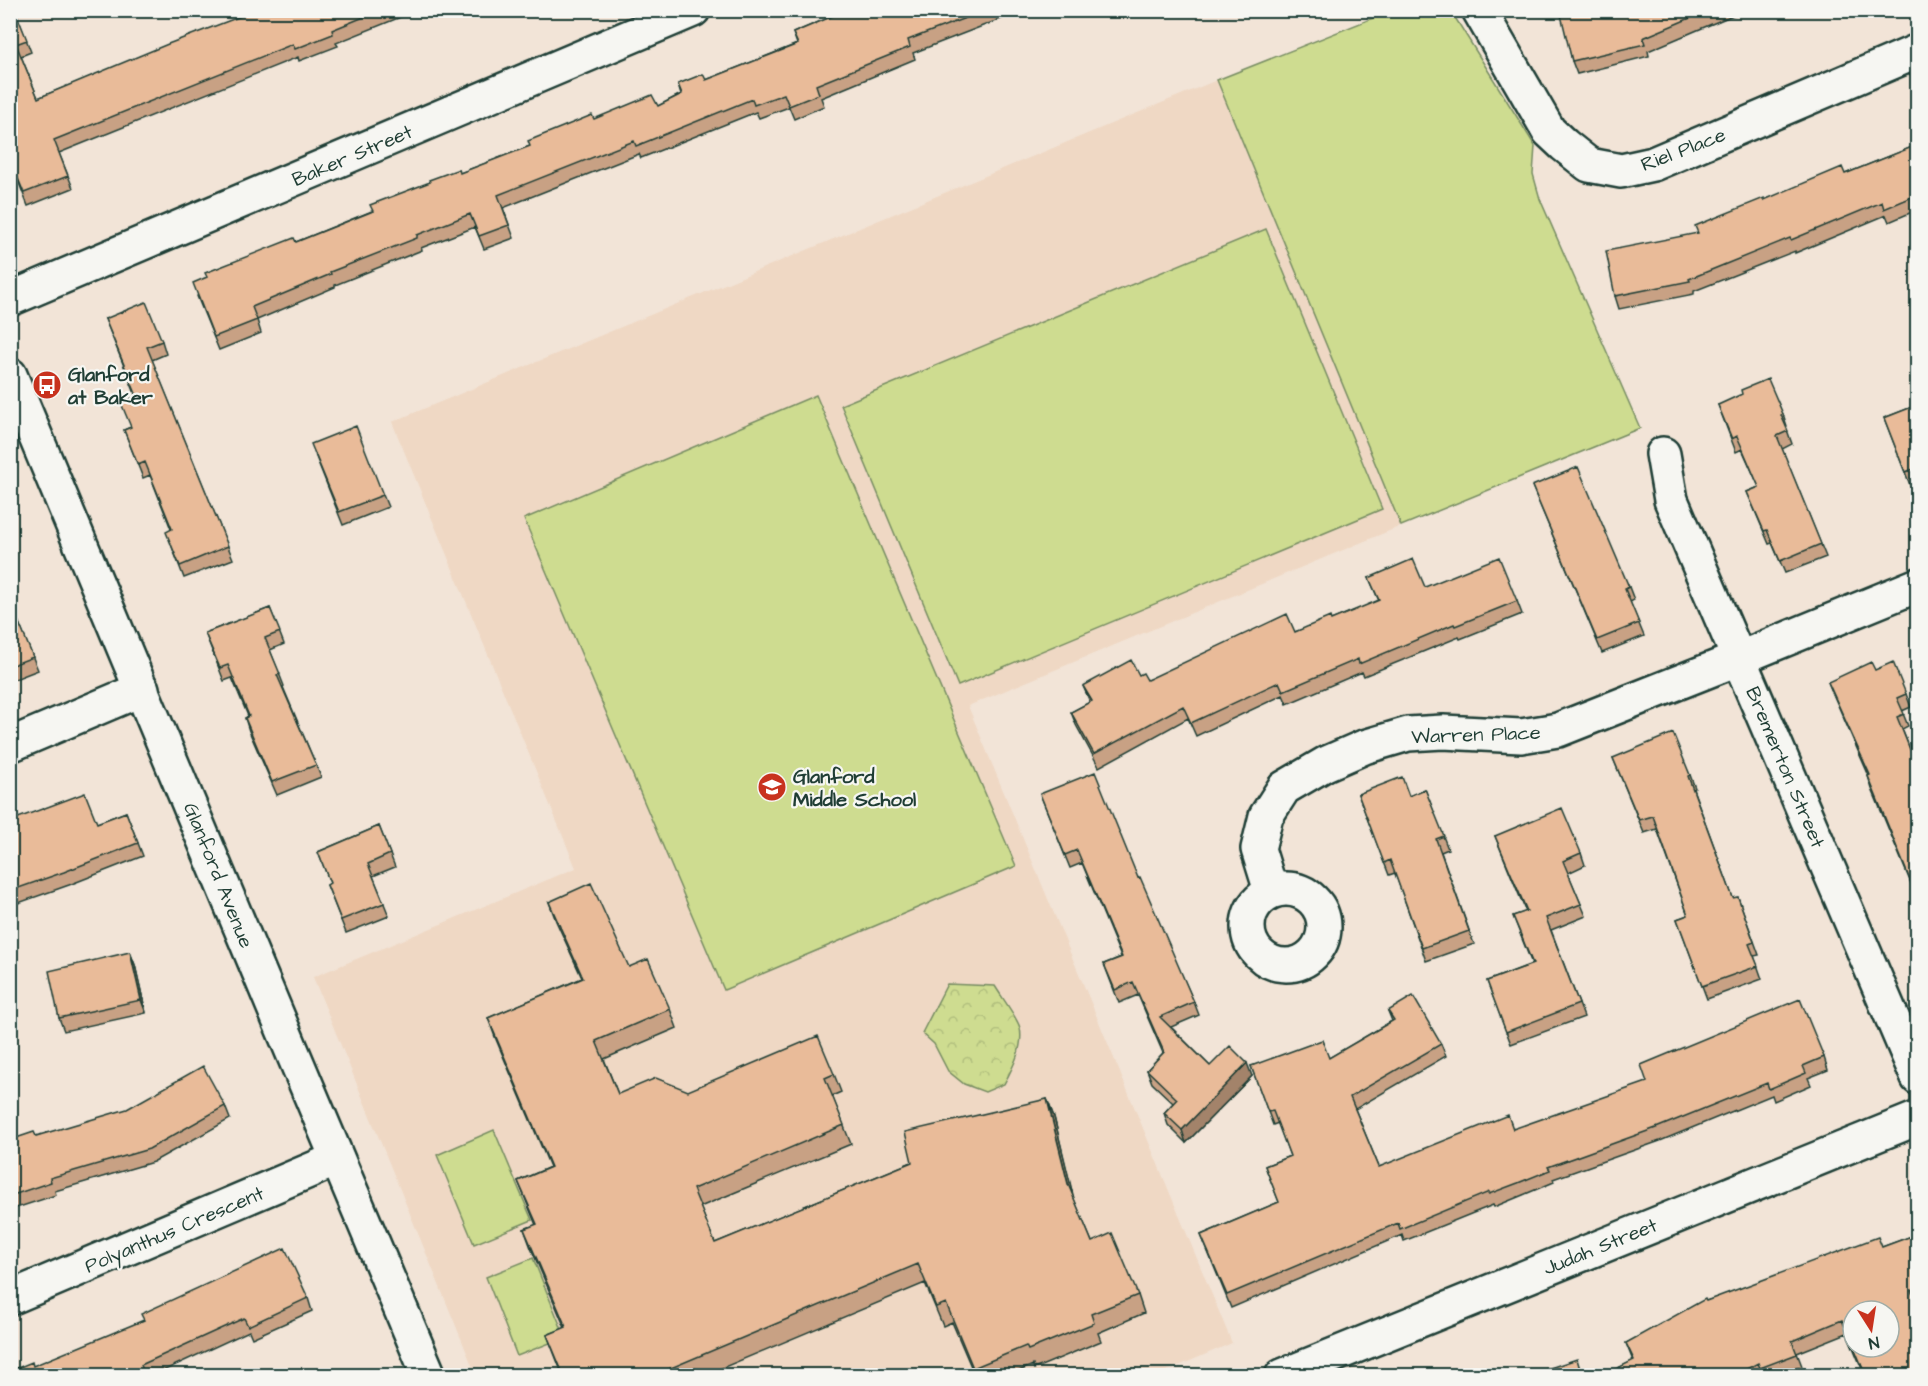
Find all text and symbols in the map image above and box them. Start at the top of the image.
street label: Baker Street [288,118,417,194]
street label: Riel Place [1637,121,1730,179]
place label: Glanford at Baker [67,361,154,412]
bus stop icon: Glanford at Baker [31,369,63,401]
street label: Bremerton Street [1738,683,1832,852]
street label: Warren Place [1411,719,1541,751]
place label: Glanford Middle School [793,763,916,814]
school or university icon: Glanford Middle School [756,771,788,803]
street label: Glanford Avenue [176,798,260,952]
street label: Polyanthus Crescent [81,1180,269,1281]
street label: Judah Street [1539,1211,1662,1283]
north arrow [1841,1299,1901,1359]
text: N [1867,1331,1881,1354]

